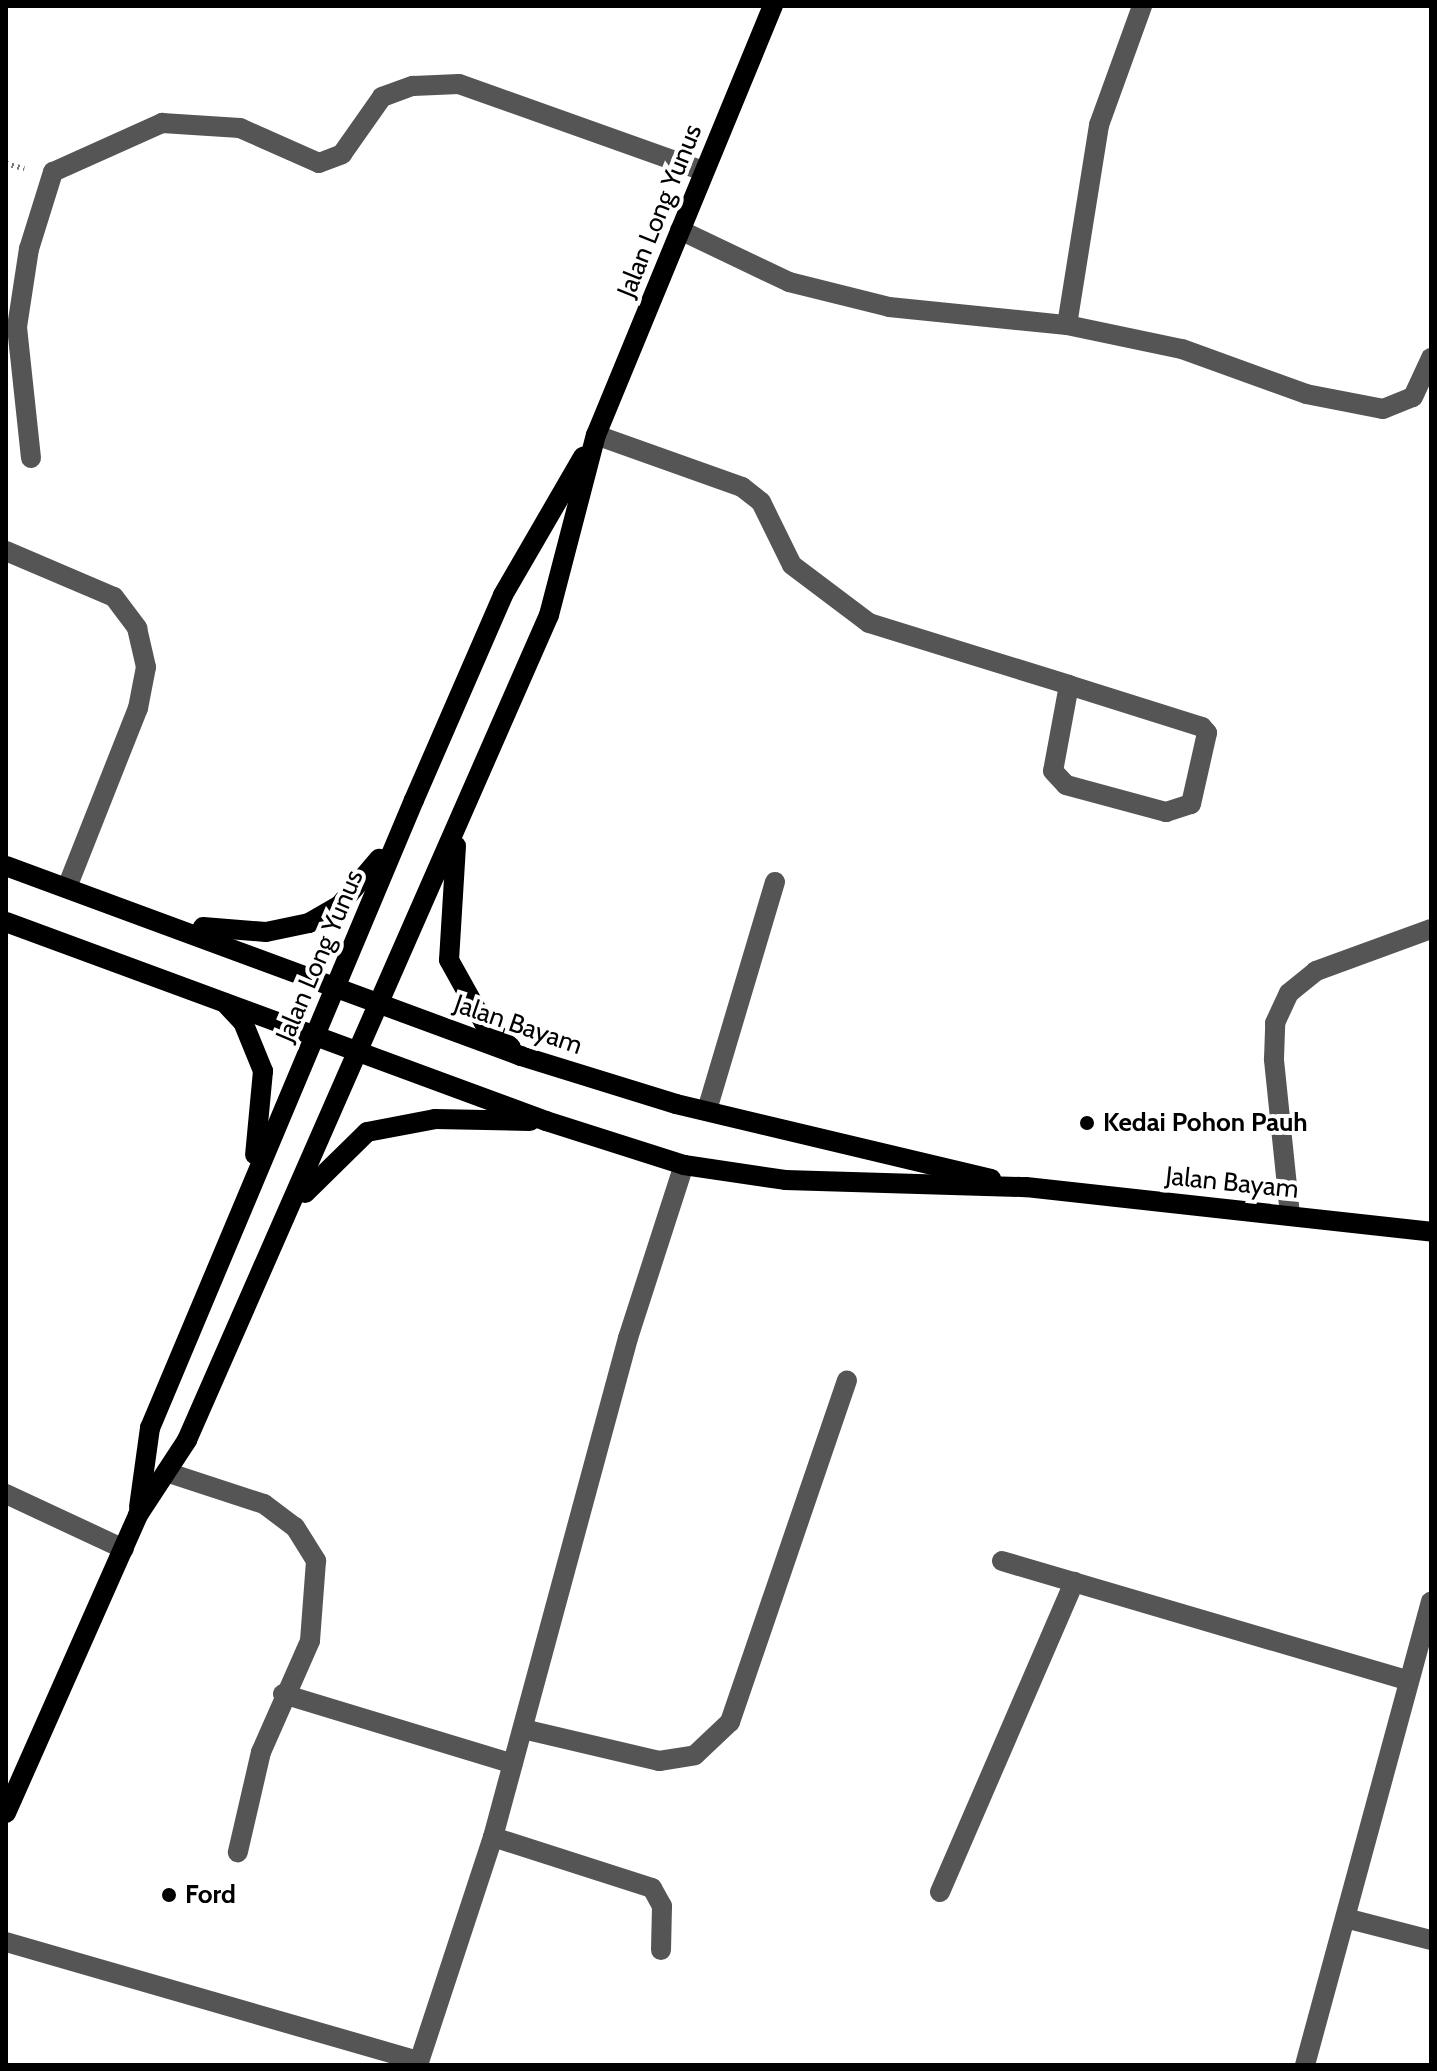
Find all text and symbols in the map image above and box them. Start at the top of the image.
street label: Jalan Long Yunus [611,120,709,302]
street label: Jalan Long Yunus [270,865,370,1047]
street label: Jalan Bayam [450,989,586,1061]
place label: Kedai Pohon Pauh [1103,1107,1308,1139]
marker: Kedai Pohon Pauh [1078,1114,1096,1132]
street label: Jalan Bayam [1164,1161,1300,1205]
place label: Ford [185,1879,236,1911]
marker: Ford [160,1886,178,1904]

